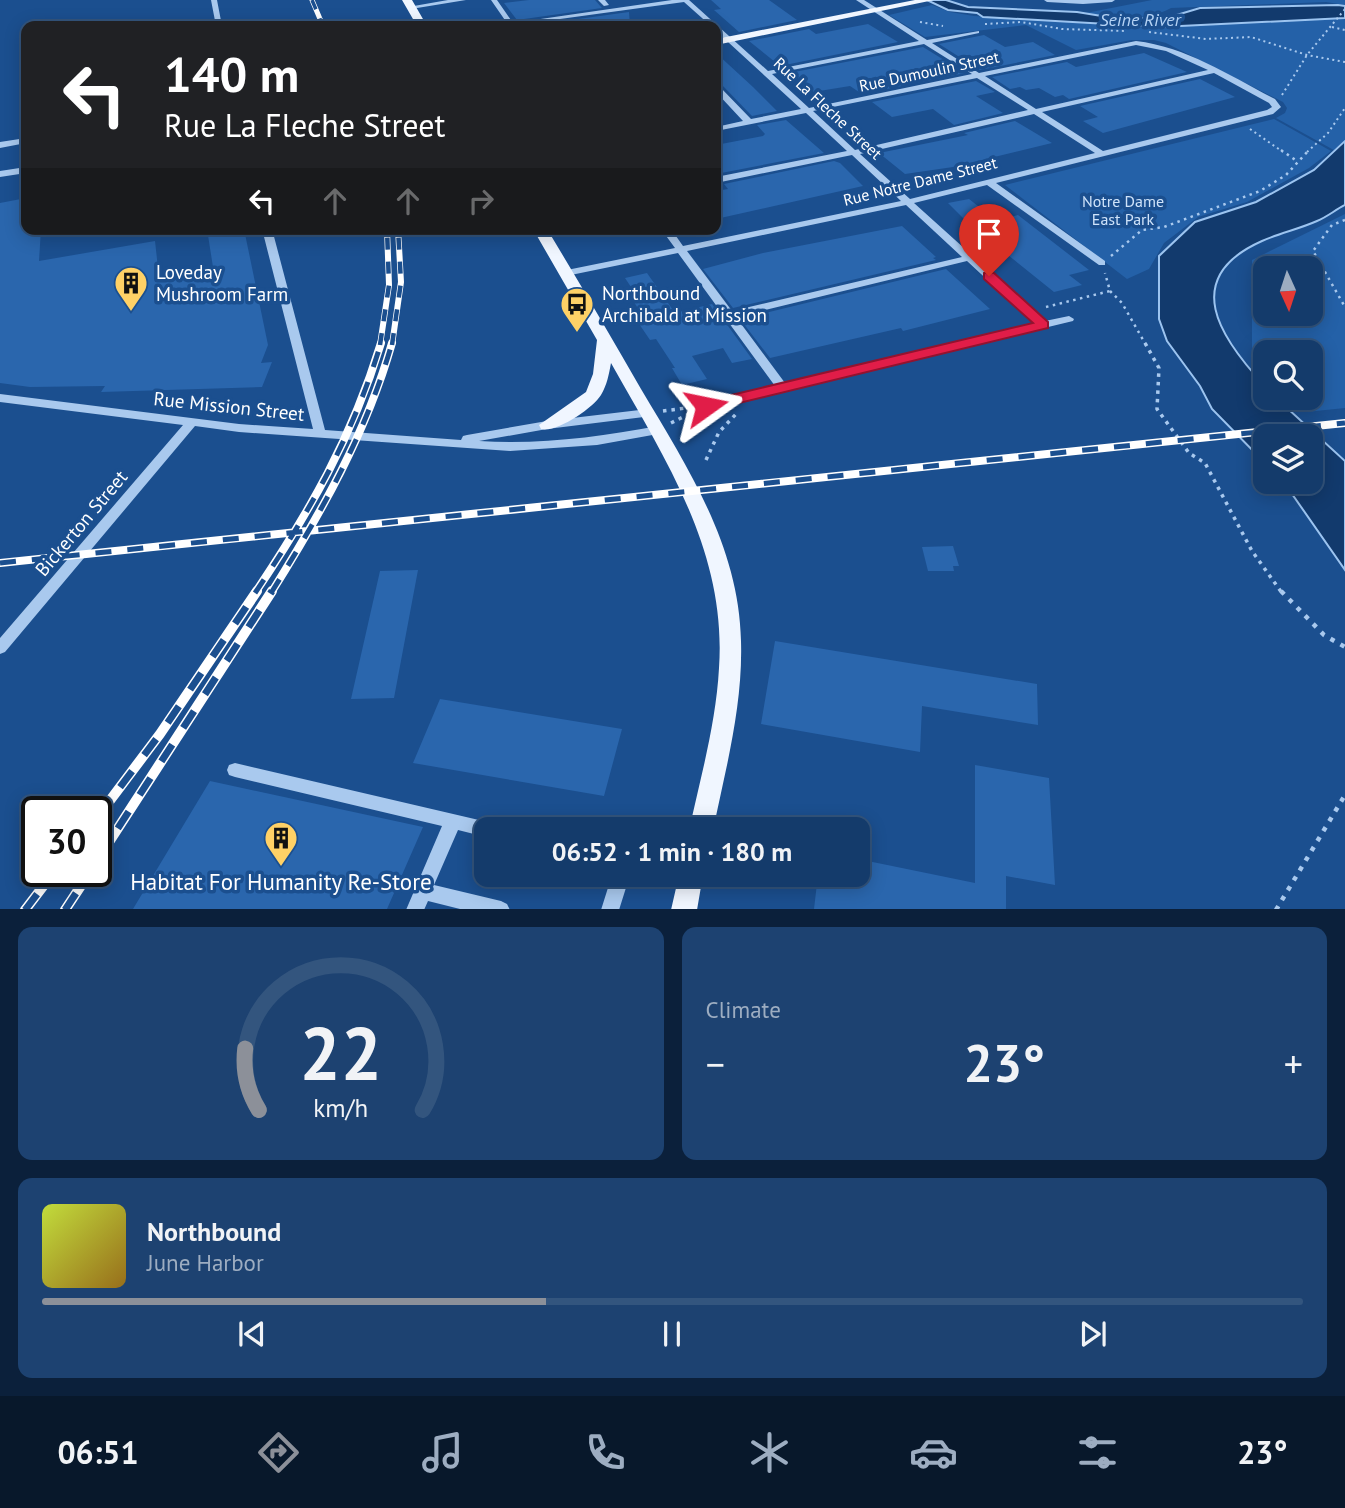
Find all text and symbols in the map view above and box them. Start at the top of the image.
water label: Seine River [1099,8,1182,31]
text: 140 m [164,42,299,106]
street label: Rue Dumoulin Street [857,46,1001,96]
icon: left [49,49,140,140]
street label: Rue La Fleche Street [770,53,887,164]
text: Rue La Fleche Street [164,104,445,146]
street label: Rue Notre Dame Street [841,152,999,210]
icon: left [243,182,281,220]
icon: ahead [316,182,354,220]
icon: ahead [389,182,427,220]
icon: right [462,182,500,220]
park label: Notre Dame East Park [1082,191,1164,229]
pin [959,204,1019,276]
icon: arrive [970,215,1008,253]
north arrow [1253,256,1323,326]
map controls [1253,256,1323,494]
place label: Loveday Mushroom Farm [156,260,288,306]
building icon: Loveday Mushroom Farm [112,264,150,313]
place label: Northbound Archibald at Mission [602,281,767,327]
bus stop icon: Northbound Archibald at Mission [558,285,596,334]
button: search [1253,340,1323,410]
position arrow [669,369,743,443]
street label: Rue Mission Street [152,386,306,426]
button: layers [1253,424,1323,494]
street label: Bickerton Street [30,465,133,581]
speed limit sign: 30 [21,796,112,887]
building icon: Habitat For Humanity Re-Store [262,819,300,868]
text: 06:52 · 1 min · 180 m [552,835,792,868]
place label: Habitat For Humanity Re-Store [130,867,432,896]
text: Climate [706,995,781,1024]
text: 22 [299,1006,382,1100]
text: 23° [963,1029,1045,1096]
text: − [706,1039,725,1088]
text: + [1284,1039,1303,1088]
text: km/h [313,1091,368,1123]
text: Northbound [147,1215,281,1248]
text: June Harbor [147,1248,264,1277]
icon: previous [233,1315,271,1353]
icon: pause [653,1315,691,1353]
icon: next [1074,1315,1112,1353]
icon: directions [254,1428,303,1477]
icon: music [418,1428,467,1477]
icon: phone [581,1428,630,1477]
icon: climate [745,1428,794,1477]
icon: car [909,1428,958,1477]
icon: filters [1073,1428,1122,1477]
text: 06:51 [57,1431,139,1473]
text: 23° [1237,1431,1288,1473]

